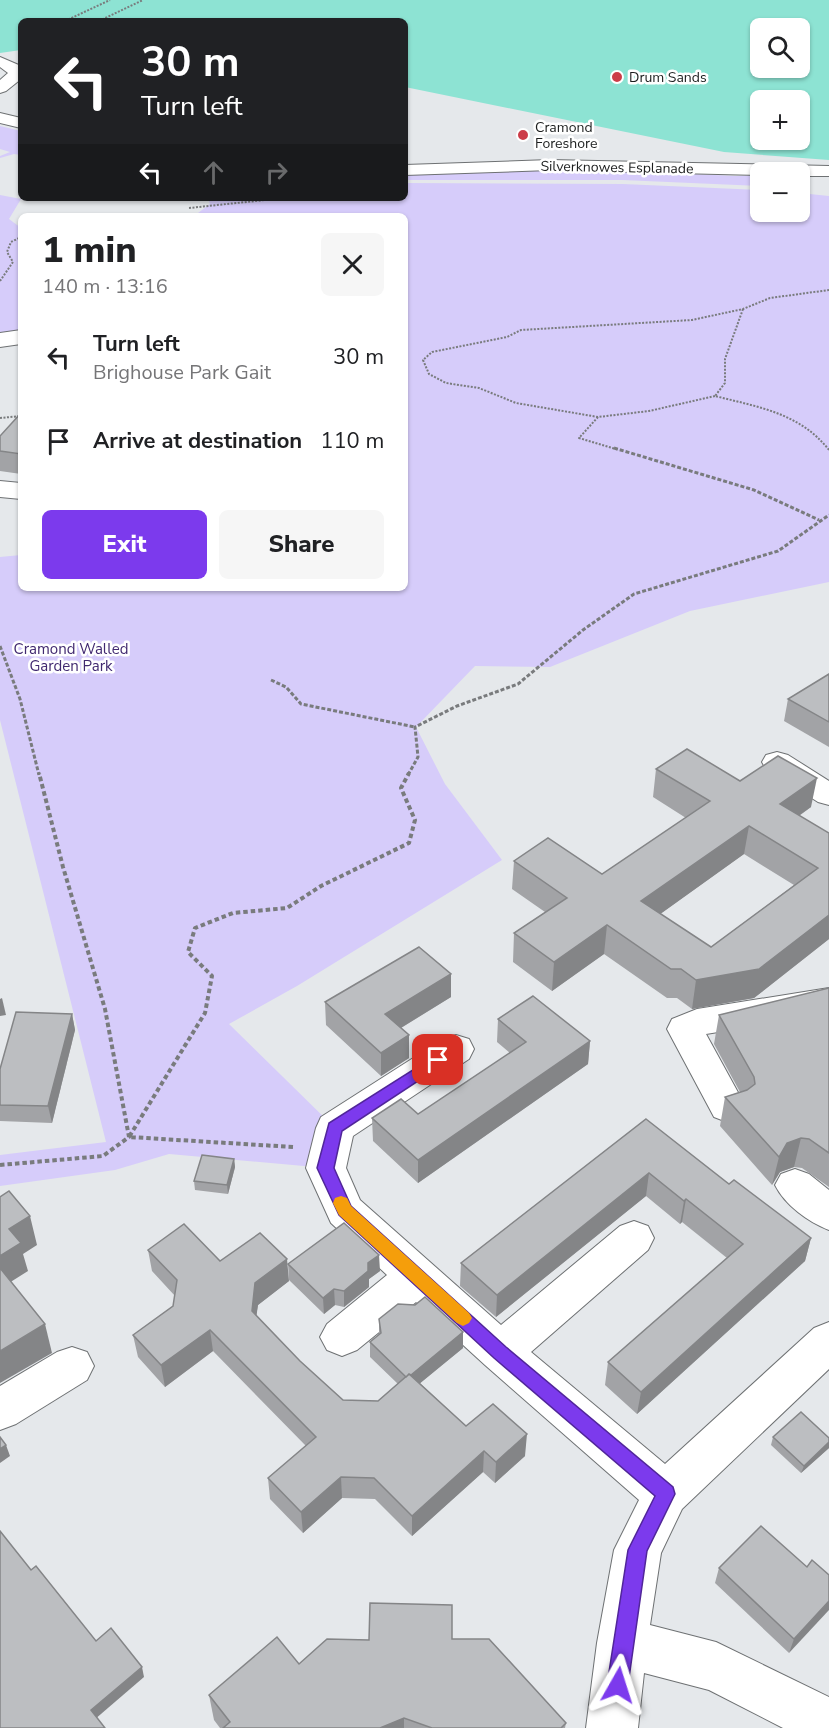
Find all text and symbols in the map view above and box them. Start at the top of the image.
map controls [750,18,810,222]
button: search [750,18,810,78]
text: 30 m [141,34,240,91]
icon: left [42,42,120,120]
place label: Drum Sands [629,68,707,87]
marker: Drum Sands [610,70,624,84]
text: Turn left [141,88,242,125]
button: + [750,90,810,150]
place label: Cramond Foreshore [535,118,597,153]
marker: Cramond Foreshore [516,128,530,142]
icon: left [134,156,167,189]
icon: ahead [197,156,230,189]
icon: right [260,156,293,189]
street label: Silverknowes Esplanade [540,157,694,178]
button: − [750,162,810,222]
text: 1 min [42,226,137,275]
button: close [321,233,384,296]
text: 140 m · 13:16 [42,273,168,300]
text: Turn left [93,329,180,359]
icon: left [42,341,75,374]
text: 30 m [333,342,384,372]
text: Brighouse Park Gait [93,359,271,386]
icon: arrive [42,425,75,458]
text: Arrive at destination [93,426,302,456]
text: 110 m [320,426,384,456]
button: Exit [42,510,207,579]
button: Share [219,510,384,579]
park label: Cramond Walled Garden Park [14,639,128,676]
pin [412,1034,463,1085]
icon: arrive [421,1043,454,1076]
position arrow [586,1653,650,1717]

